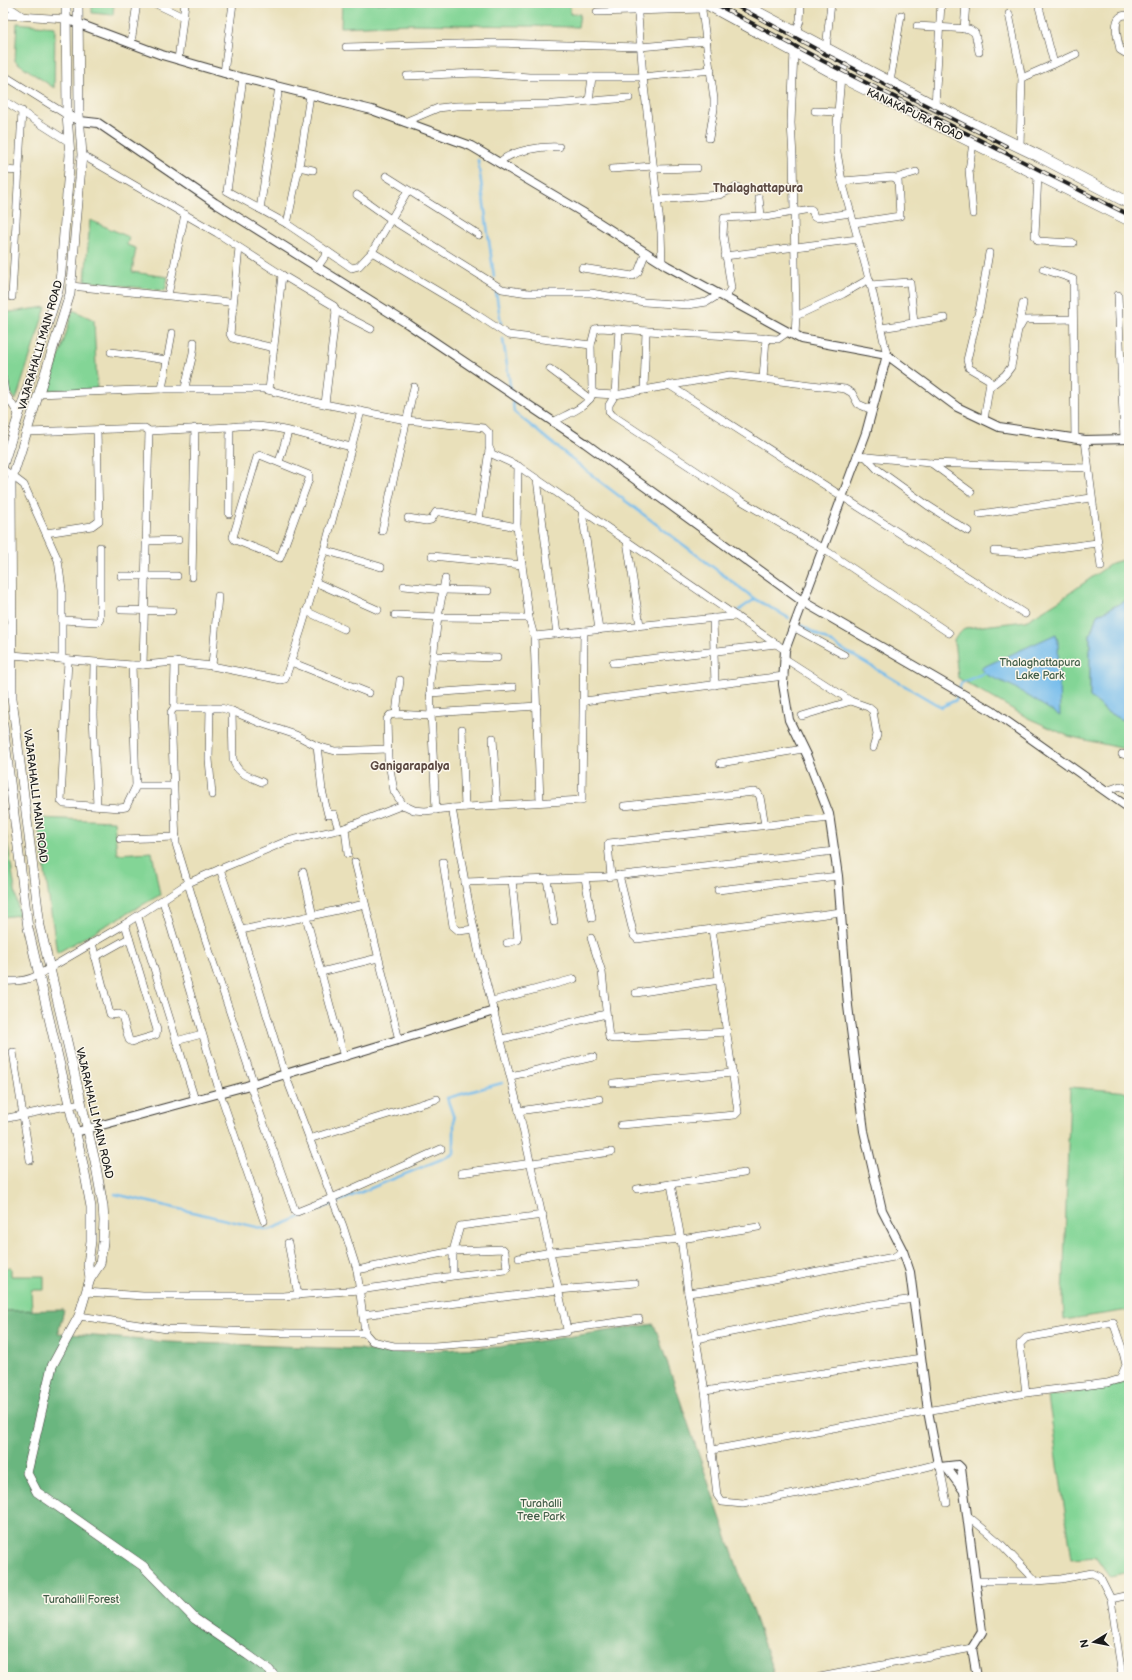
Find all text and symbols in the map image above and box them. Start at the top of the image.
street label: KANAKAPURA ROAD [864,85,965,143]
district label: Thalaghattapura [713,181,803,196]
street label: VAJARAHALLI MAIN ROAD [16,279,65,412]
park label: Thalaghattapura Lake Park [1000,656,1080,682]
street label: VAJARAHALLI MAIN ROAD [21,729,50,864]
district label: Ganigarapalya [370,759,450,774]
street label: VAJARAHALLI MAIN ROAD [73,1046,116,1180]
park label: Turahalli Tree Park [517,1497,566,1523]
park label: Turahalli Forest [43,1593,120,1606]
north arrow [1074,1622,1114,1662]
text: N [1078,1638,1092,1649]

